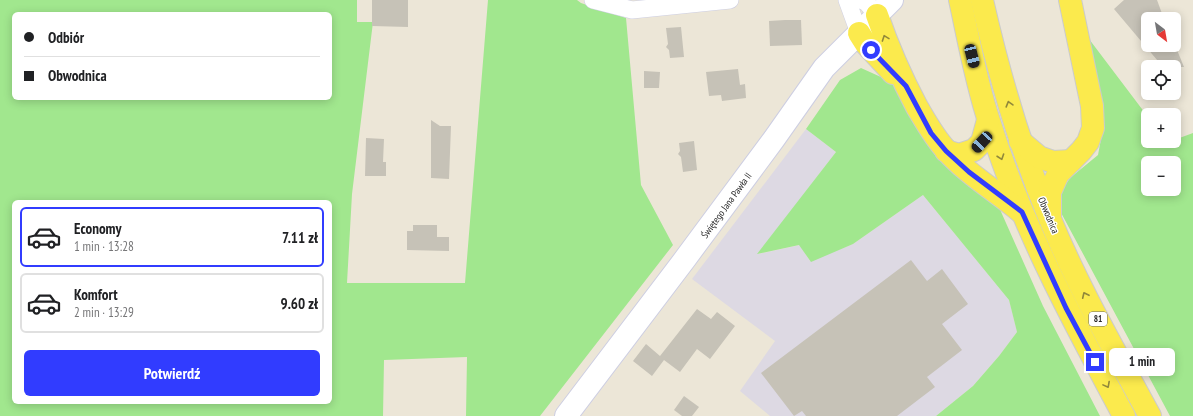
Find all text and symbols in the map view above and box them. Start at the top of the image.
north arrow [1141,12,1181,52]
map controls [1141,12,1181,196]
text: Odbiór [48,28,84,47]
one-way arrow [881,35,890,42]
route start [862,41,880,59]
car [963,43,981,69]
button: locate [1141,60,1181,100]
text: Obwodnica [48,66,107,85]
one-way arrow [1005,101,1014,108]
button: + [1141,108,1181,148]
car [969,129,995,155]
one-way arrow [996,154,1005,161]
button: − [1141,156,1181,196]
street label: Świętego Jana Pawła II [698,170,755,241]
street label: Obwodnica [1035,195,1062,235]
icon: car [26,219,62,255]
text: Economy [74,219,122,238]
text: 7.11 zł [282,228,318,247]
text: 1 min · 13:28 [74,238,134,255]
icon: car [26,285,62,321]
text: Komfort [74,285,118,304]
one-way arrow [1082,292,1090,299]
text: 9.60 zł [281,294,318,313]
text: 2 min · 13:29 [74,304,134,321]
road number: 81 [1089,312,1107,326]
callout: 1 min [1109,348,1175,376]
button: Potwierdź [24,350,320,396]
route end [1086,353,1104,371]
text: 1 min [1129,353,1155,370]
one-way arrow [1103,381,1110,388]

